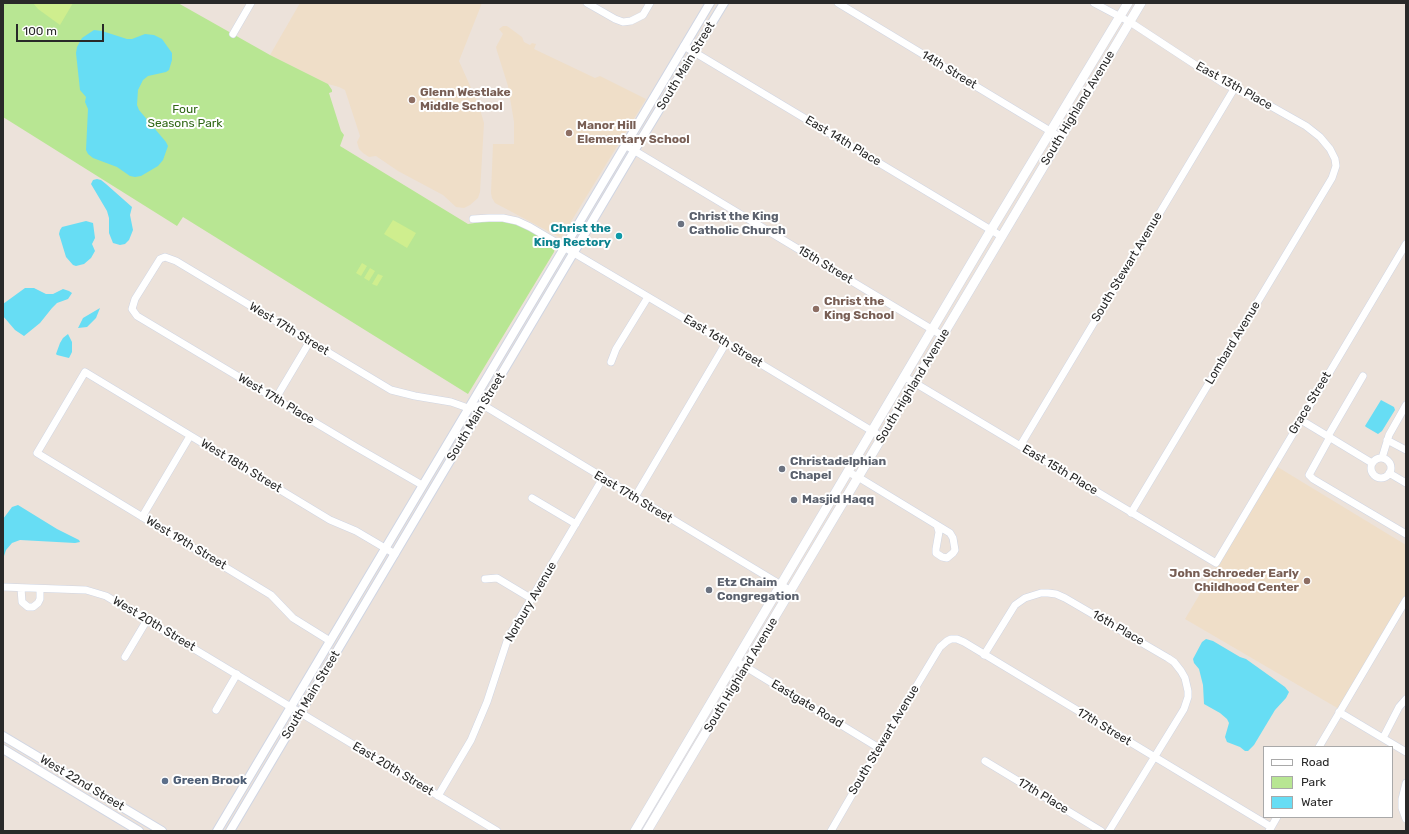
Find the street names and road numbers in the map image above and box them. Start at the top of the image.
street label: South Main Street [654,19,718,113]
street label: 14th Street [919,48,979,92]
street label: South Highland Avenue [1038,48,1118,168]
street label: East 13th Place [1193,59,1275,113]
street label: East 14th Place [803,113,883,169]
street label: South Stewart Avenue [1089,209,1165,325]
street label: 15th Street [795,243,855,287]
street label: West 17th Street [246,299,332,359]
street label: Lombard Avenue [1202,299,1264,387]
street label: East 16th Street [681,312,765,370]
street label: South Highland Avenue [873,326,953,446]
street label: Grace Street [1286,369,1334,437]
street label: South Main Street [444,370,508,464]
street label: West 17th Place [235,371,317,427]
street label: West 18th Street [198,436,284,496]
street label: East 15th Place [1020,442,1100,498]
street label: East 17th Street [591,468,675,526]
street label: West 19th Street [143,513,229,573]
street label: Norbury Avenue [502,559,560,645]
street label: West 20th Street [110,594,198,654]
street label: 16th Place [1089,607,1147,649]
street label: South Highland Avenue [701,615,781,735]
street label: South Main Street [279,648,343,742]
street label: Eastgate Road [768,677,846,731]
street label: South Stewart Avenue [846,682,922,798]
street label: 17th Street [1074,705,1134,749]
street label: East 20th Street [350,739,436,799]
street label: West 22nd Street [37,752,127,814]
street label: 17th Place [1015,775,1071,817]

